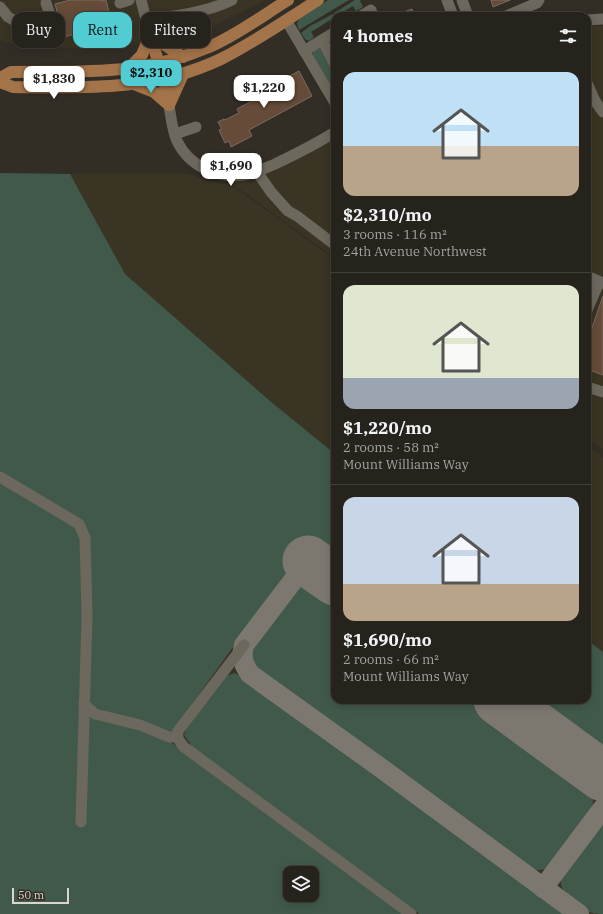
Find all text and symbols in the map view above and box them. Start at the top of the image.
chip: Buy [12,12,65,48]
chip: Rent [73,12,132,48]
chip: Filters [140,12,211,48]
text: 4 homes [343,25,413,47]
icon: filters [557,25,579,47]
pin: $2,310 [118,60,184,94]
text: $2,310 [130,64,172,81]
pin: $1,830 [21,66,87,100]
text: $1,830 [33,70,75,87]
pin: $1,220 [231,75,297,109]
text: $1,220 [243,79,285,96]
icon: home [425,98,497,170]
pin: $1,690 [198,153,264,187]
text: $1,690 [210,157,252,174]
text: $2,310/mo [343,204,432,226]
text: 3 rooms · 116 m² [343,226,447,243]
text: 24th Avenue Northwest [343,243,487,260]
icon: home [425,311,497,383]
text: $1,220/mo [343,417,432,439]
text: 2 rooms · 58 m² [343,439,439,456]
text: Mount Williams Way [343,456,469,473]
icon: home [425,523,497,595]
text: $1,690/mo [343,629,432,651]
text: 2 rooms · 66 m² [343,651,439,668]
text: Mount Williams Way [343,668,469,685]
map controls [283,866,319,902]
button: layers [283,866,319,902]
scale bar [12,886,69,905]
text: 50 m [18,888,44,902]

